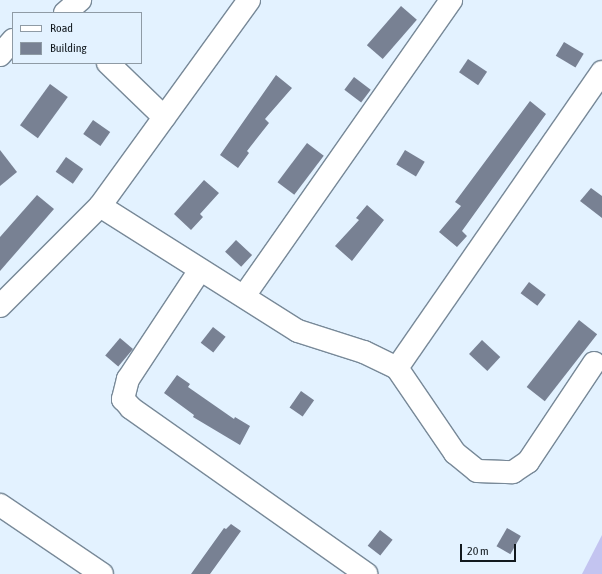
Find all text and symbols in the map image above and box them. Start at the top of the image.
legend [12,12,142,64]
text: Road [50,21,73,35]
text: Building [50,41,87,55]
scale bar [462,536,518,562]
text: 20 m [467,544,489,558]

